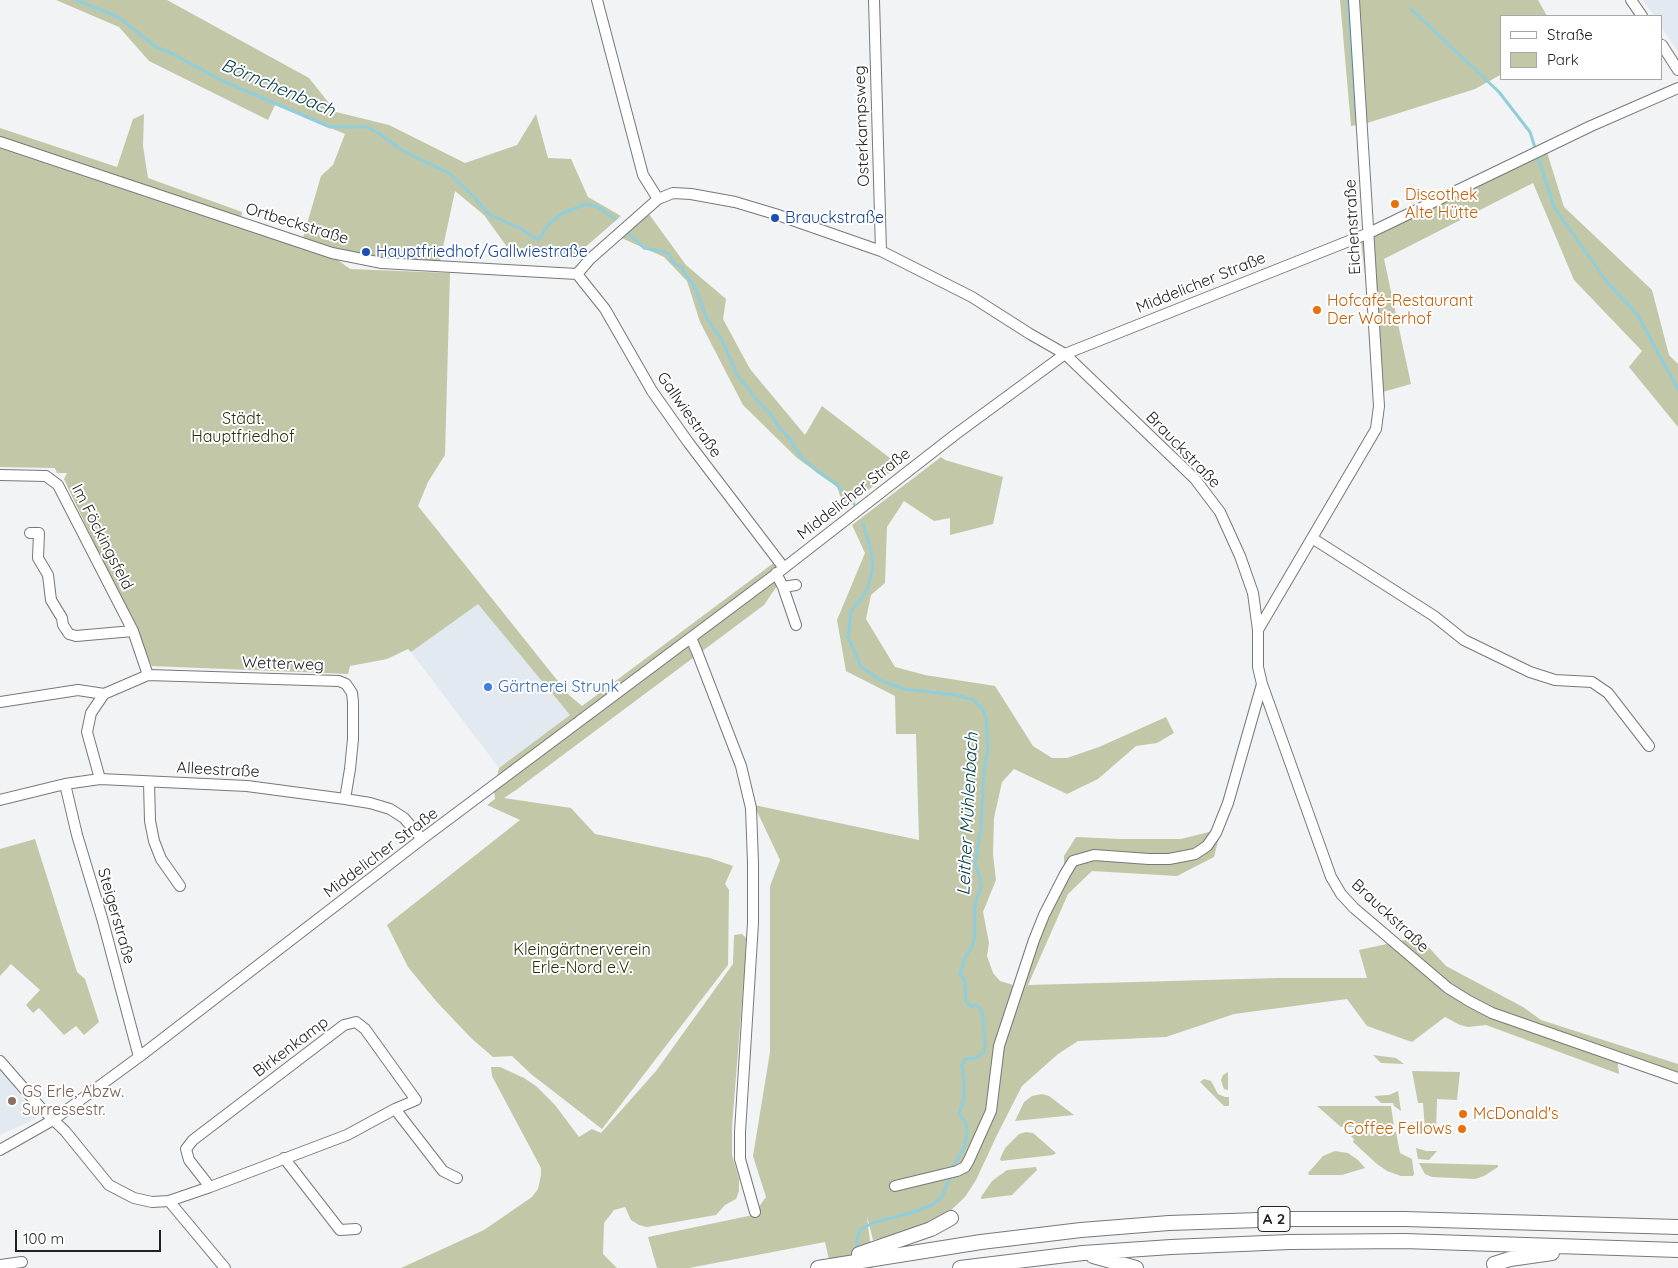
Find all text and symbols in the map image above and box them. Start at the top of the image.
legend [1500,15,1663,80]
text: Straße [1547,25,1593,44]
text: Park [1547,50,1579,69]
water label: Börnchenbach [218,54,338,122]
street label: Osterkampsweg [850,65,874,187]
street label: Eichenstraße [1341,179,1365,275]
place label: Discothek Alte Hütte [1405,185,1478,223]
marker: Discothek Alte Hütte [1389,198,1401,210]
street label: Ortbeckstraße [243,199,351,249]
place label: Brauckstraße [785,208,884,228]
marker: Brauckstraße [769,212,781,224]
place label: Hauptfriedhof/Gallwiestraße [376,242,588,262]
marker: Hauptfriedhof/Gallwiestraße [360,246,372,258]
street label: Middelicher Straße [1133,248,1269,318]
place label: Hofcafé-Restaurant Der Wolterhof [1327,291,1473,329]
marker: Hofcafé-Restaurant Der Wolterhof [1311,304,1323,316]
street label: Gallwiestraße [652,369,726,461]
street label: Brauckstraße [1142,408,1224,492]
park label: Städt. Hauptfriedhof [191,409,295,447]
street label: Middelicher Straße [794,444,914,544]
street label: Im Föckingsfeld [67,481,137,593]
street label: Wetterweg [242,653,324,675]
place label: Gärtnerei Strunk [498,677,619,697]
marker: Gärtnerei Strunk [482,681,494,693]
water label: Leither Mühlenbach [953,732,983,896]
street label: Alleestraße [176,758,260,782]
street label: Middelicher Straße [320,804,442,902]
street label: Steigerstraße [93,866,139,966]
street label: Brauckstraße [1347,875,1433,957]
park label: Kleingärtnerverein Erle-Nord e.V. [513,940,651,978]
street label: Birkenkamp [250,1013,332,1081]
place label: GS Erle, Abzw. Surressestr. [22,1082,124,1120]
marker: GS Erle, Abzw. Surressestr. [6,1095,18,1107]
place label: McDonald's [1473,1104,1559,1124]
marker: McDonald's [1457,1108,1469,1120]
place label: Coffee Fellows [1344,1119,1452,1139]
marker: Coffee Fellows [1456,1123,1468,1135]
road number: A 2 [1258,1206,1290,1232]
scale bar [18,1220,164,1252]
text: 100 m [23,1229,64,1248]

